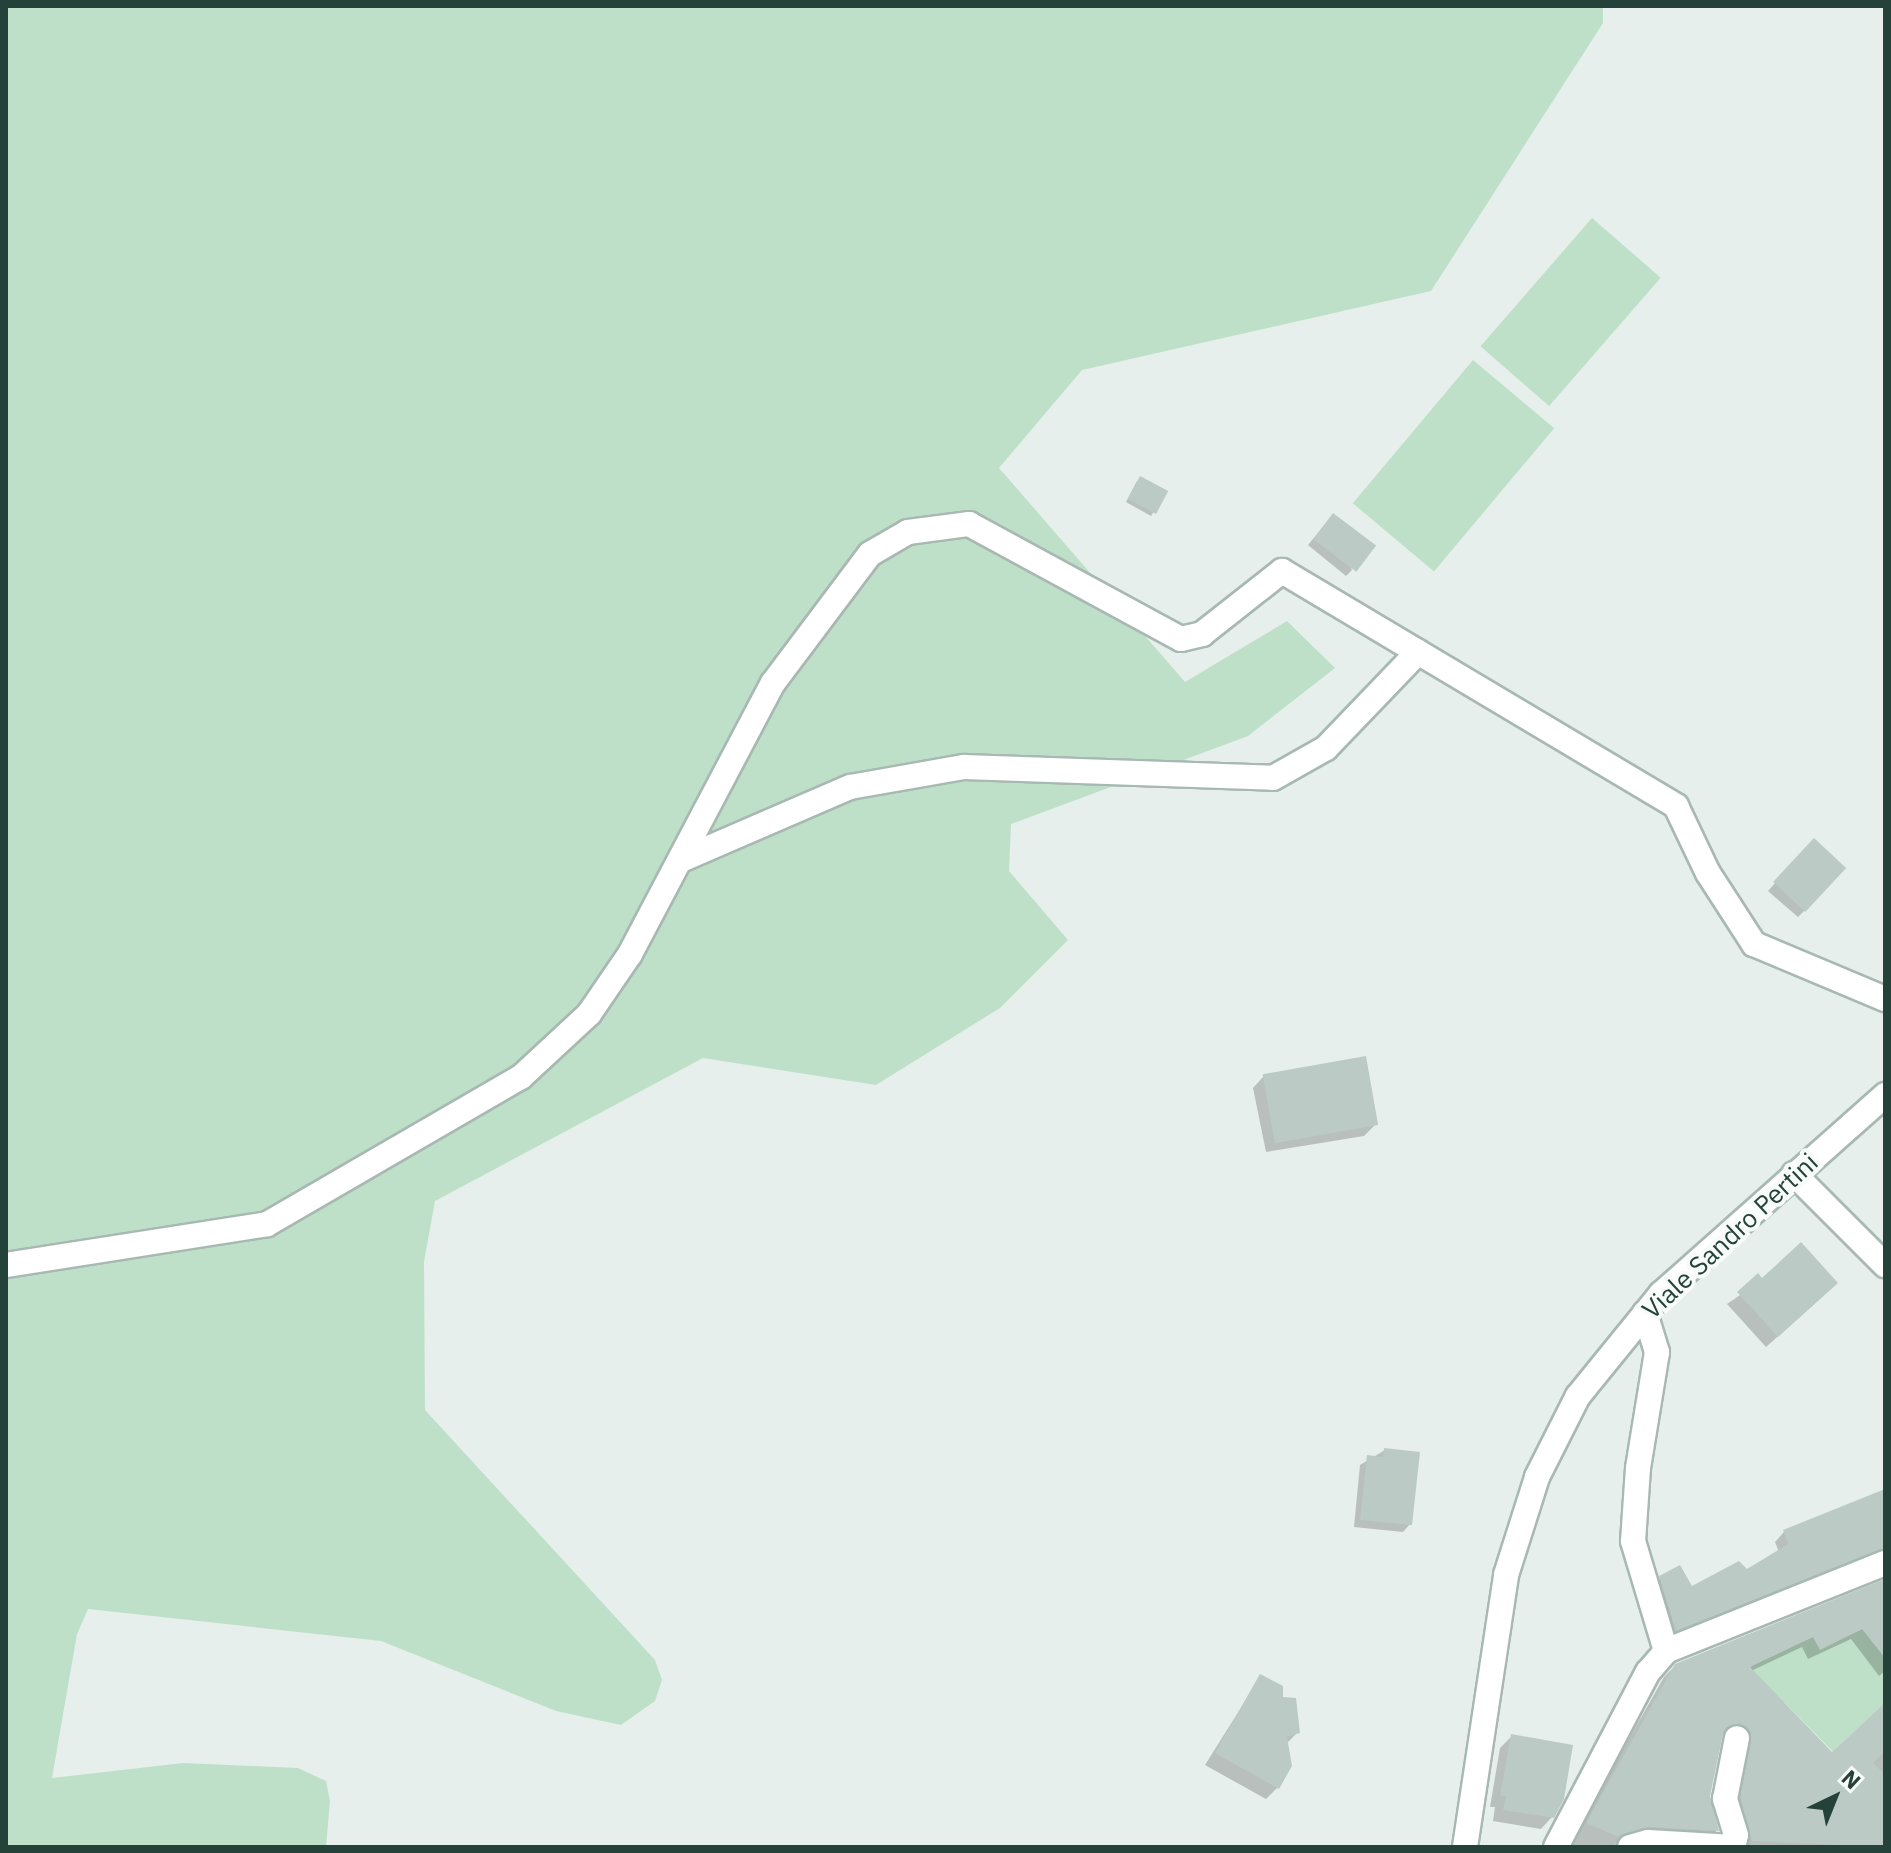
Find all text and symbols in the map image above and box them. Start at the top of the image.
street label: Viale Sandro Pertini [1636,1147,1824,1325]
north arrow [1795,1757,1875,1837]
text: N [1836,1763,1867,1795]

